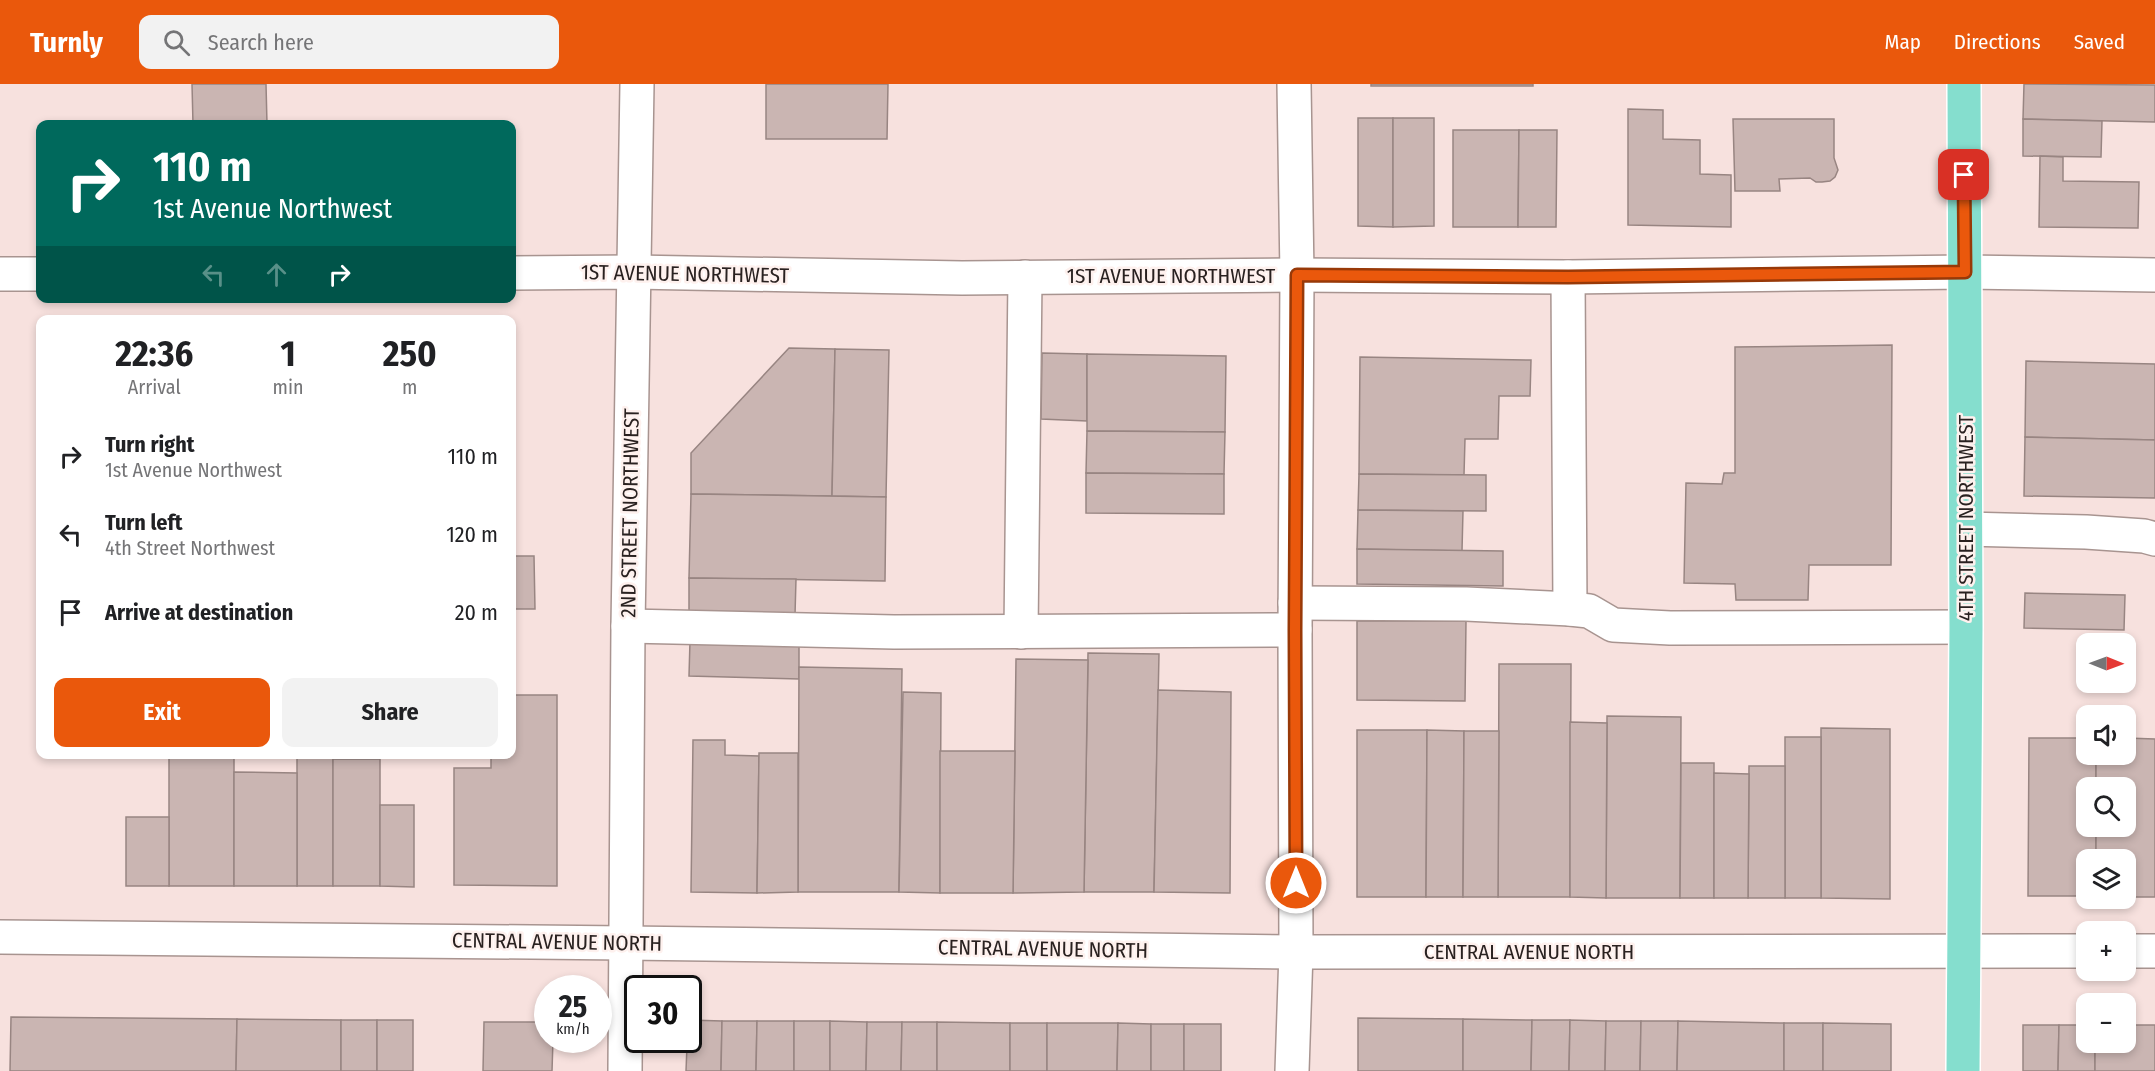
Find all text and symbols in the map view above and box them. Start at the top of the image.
search box [139,15,559,69]
text: Turnly [30,26,103,59]
icon: search [160,26,193,59]
text: Search here [208,29,314,56]
text: Map [1884,29,1921,55]
text: Directions [1954,29,2041,55]
text: Saved [2074,29,2125,55]
text: 110 m [153,142,252,192]
icon: right [54,144,132,222]
pin [1938,149,1989,200]
icon: arrive [1947,158,1980,191]
text: 1st Avenue Northwest [153,193,392,225]
icon: left [197,258,230,291]
icon: ahead [260,258,293,291]
icon: right [323,258,356,291]
street label: 1ST AVENUE NORTHWEST [581,259,790,289]
street label: 1ST AVENUE NORTHWEST [1067,263,1275,289]
text: 22:36 [115,332,193,376]
text: 1 [280,332,296,376]
text: 250 [383,332,437,376]
text: Arrival [128,375,181,399]
text: min [273,375,303,399]
text: m [402,375,417,399]
street label: 2ND STREET NORTHWEST [615,408,645,618]
street label: 4TH STREET NORTHWEST [1953,415,1979,621]
text: Turn right [105,431,194,458]
icon: right [54,440,87,473]
text: 110 m [448,443,498,470]
text: 1st Avenue Northwest [105,458,282,482]
text: Turn left [105,509,183,536]
icon: left [54,518,87,551]
text: 120 m [446,521,498,548]
text: 4th Street Northwest [105,536,275,560]
icon: arrive [54,596,87,629]
text: Arrive at destination [105,599,293,626]
text: 20 m [455,599,498,626]
north arrow [2076,633,2136,693]
map controls [2076,633,2136,1053]
button: Exit [54,678,270,747]
button: Share [282,678,498,747]
button: sound [2076,705,2136,765]
button: search [2076,777,2136,837]
button: layers [2076,849,2136,909]
position arrow [1264,851,1328,915]
button: + [2076,921,2136,981]
street label: CENTRAL AVENUE NORTH [452,927,662,957]
street label: CENTRAL AVENUE NORTH [938,934,1148,964]
street label: CENTRAL AVENUE NORTH [1424,939,1634,965]
speed limit sign: 30 [624,975,702,1053]
text: 25 [559,989,587,1025]
button: − [2076,993,2136,1053]
text: km/h [556,1020,590,1038]

